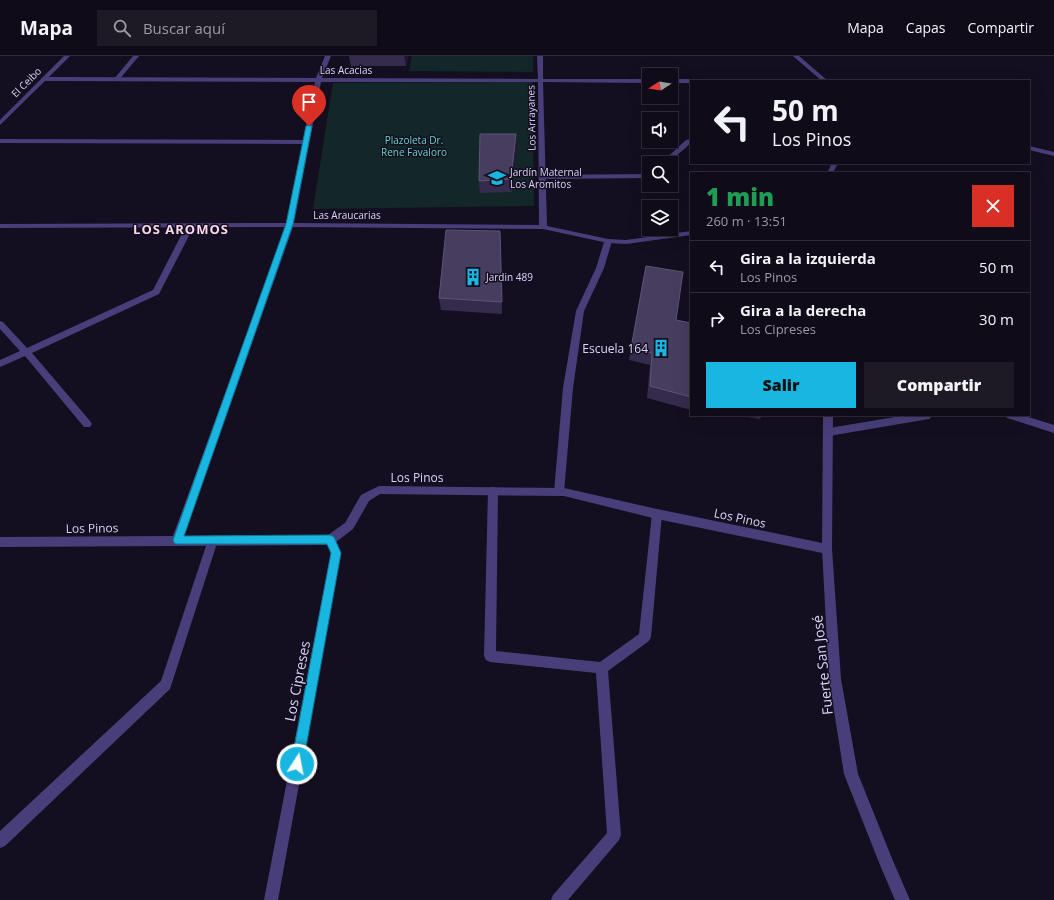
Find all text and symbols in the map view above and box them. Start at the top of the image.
search box [97,10,377,46]
text: Mapa [20,15,73,41]
icon: search [111,17,133,39]
text: Buscar aquí [143,18,225,38]
text: Mapa [847,18,884,37]
text: Capas [906,18,945,37]
text: Compartir [967,18,1034,37]
street label: Las Acacias [320,63,372,77]
street label: El Ceibo [8,64,44,100]
north arrow [642,68,678,104]
map controls [642,68,678,236]
pin [292,85,326,126]
street label: Los Arrayanes [523,85,539,151]
icon: arrive [298,91,320,113]
text: 50 m [772,91,839,129]
icon: left [706,96,758,148]
button: sound [642,112,678,148]
text: Los Pinos [772,127,851,151]
park label: Plazoleta Dr. Rene Favaloro [381,133,447,159]
button: search [642,156,678,192]
place label: Jardín Maternal Los Aromitos [509,165,582,191]
school or university icon: Jardín Maternal Los Aromitos [487,168,507,188]
text: 1 min [706,180,774,213]
button: close [972,185,1014,227]
button: layers [642,200,678,236]
street label: Las Araucarias [313,208,381,222]
text: 260 m · 13:51 [706,212,787,230]
district label: LOS AROMOS [133,220,229,238]
text: Gira a la izquierda [740,248,876,268]
icon: left [706,256,728,278]
text: 50 m [979,257,1014,277]
building icon: Jardin 489 [463,267,483,287]
text: Los Pinos [740,268,797,286]
place label: Jardin 489 [485,270,533,284]
text: Gira a la derecha [740,300,866,320]
icon: right [706,308,728,330]
text: 30 m [979,309,1014,329]
text: Los Cipreses [740,320,816,338]
building icon: Escuela 164 [651,338,671,358]
place label: Escuela 164 [582,340,648,357]
button: Salir [706,362,856,408]
button: Compartir [864,362,1014,408]
street label: Los Pinos [391,469,444,486]
street label: Los Pinos [712,504,768,532]
street label: Los Pinos [65,519,119,537]
street label: Fuerte San José [807,614,837,716]
street label: Los Cipreses [280,639,314,723]
position arrow [276,743,318,785]

